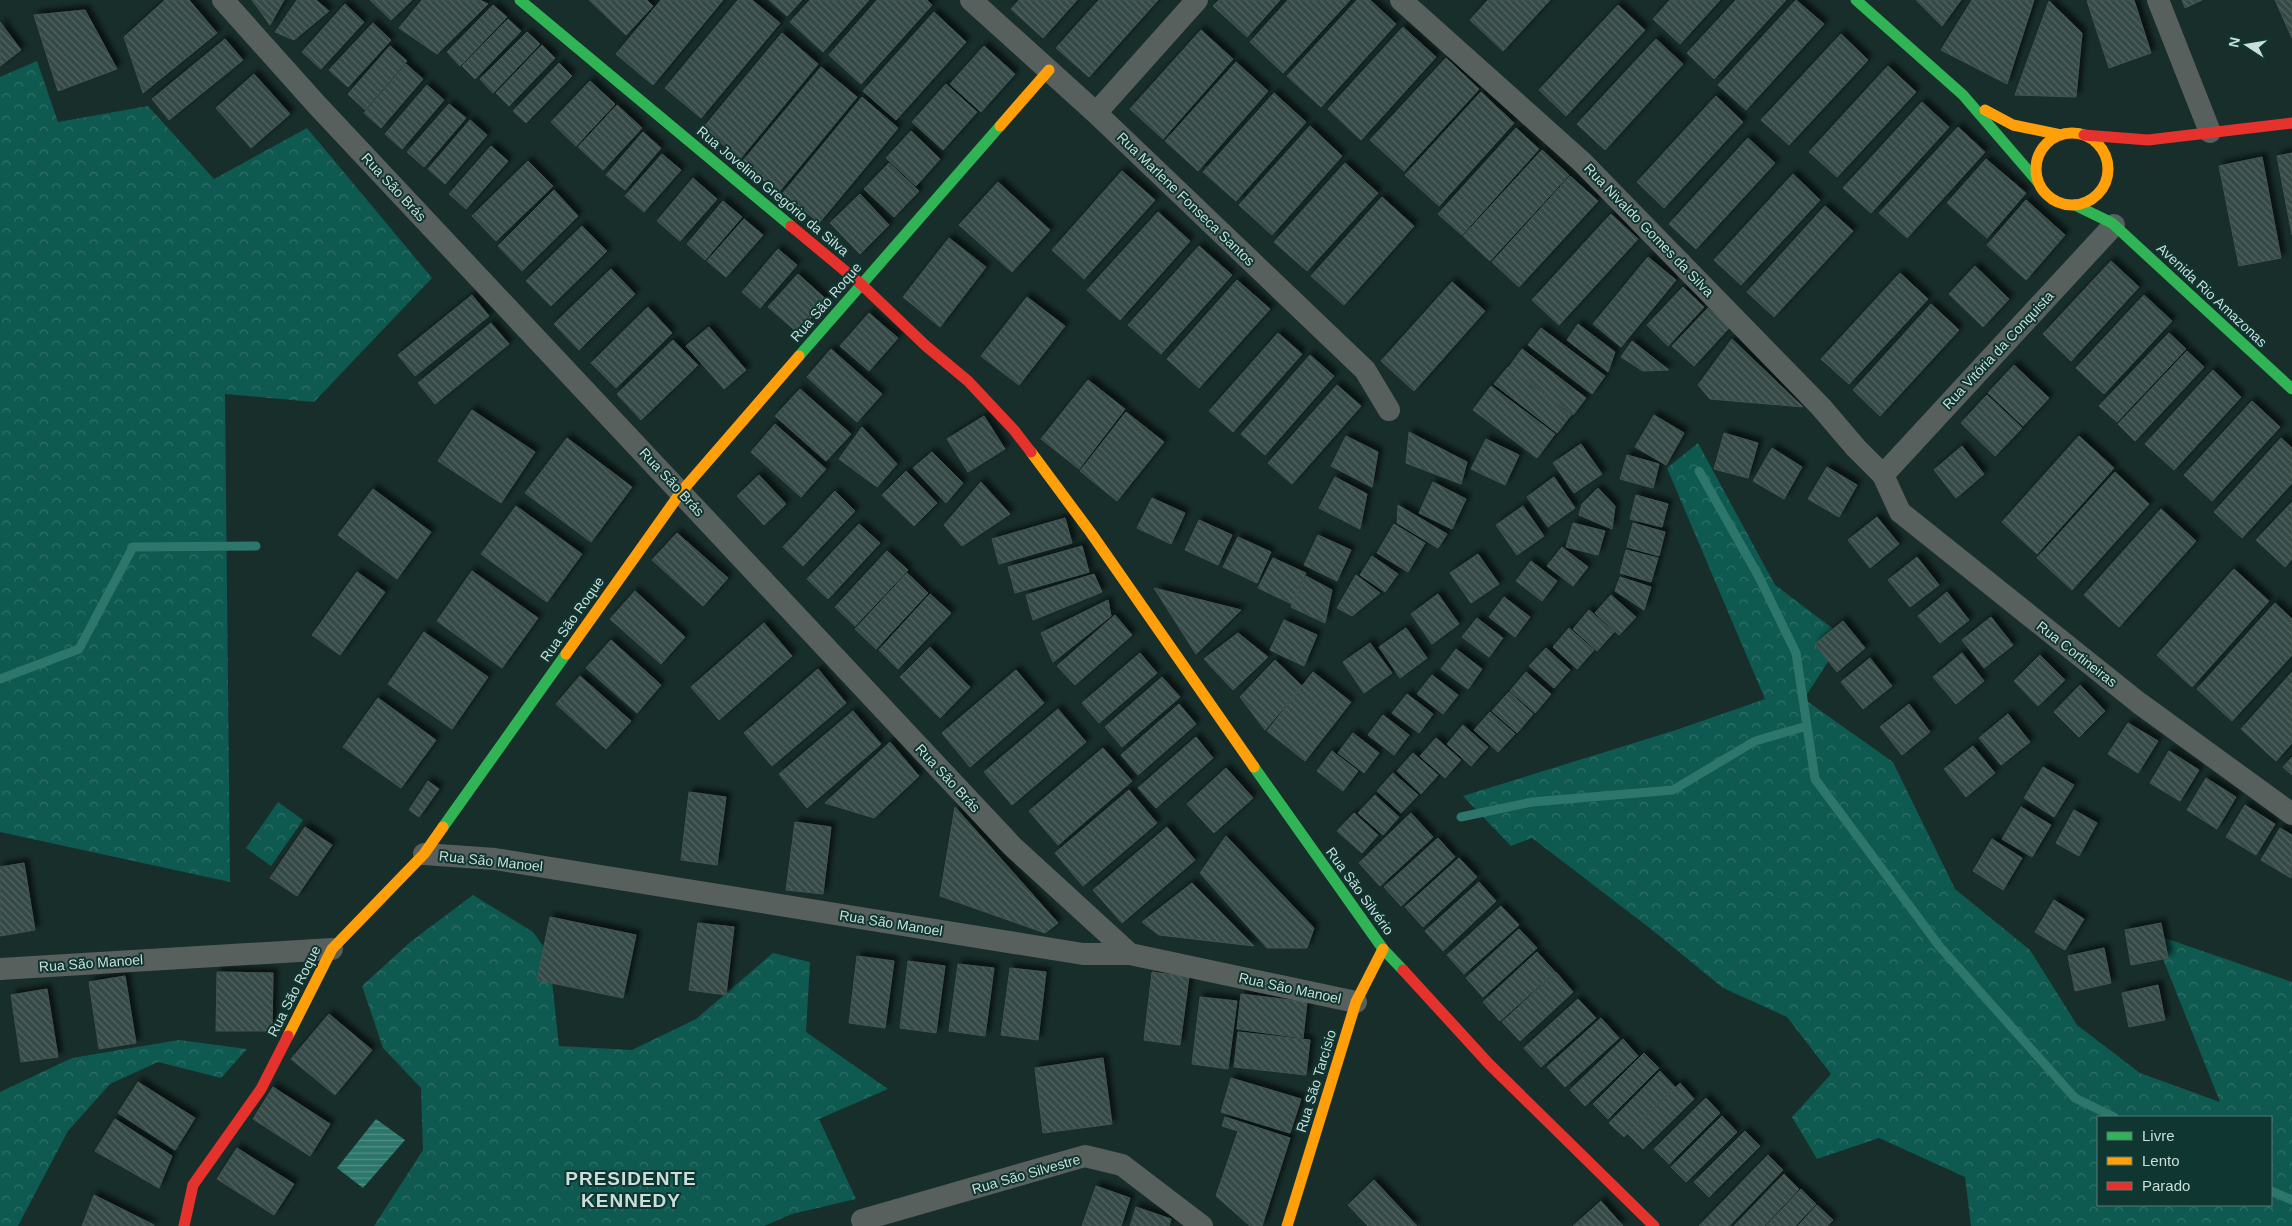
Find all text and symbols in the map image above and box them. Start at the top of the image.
north arrow [2222,20,2272,70]
text: N [2225,36,2243,49]
street label: Rua Jovelino Gregório da Silva [694,123,852,259]
street label: Rua Marlene Fonseca Santos [1114,129,1258,269]
street label: Rua São Brás [358,150,430,224]
street label: Rua Nivaldo Gomes da Silva [1581,160,1717,300]
street label: Avenida Rio Amazonas [2154,240,2270,350]
street label: Rua São Roque [787,259,865,345]
street label: Rua Vitória da Conquista [1939,288,2057,412]
street label: Rua São Brás [636,445,708,519]
street label: Rua São Roque [537,573,607,664]
street label: Rua Cortineiras [2034,618,2120,690]
street label: Rua São Brás [912,741,984,815]
street label: Rua São Silvério [1323,844,1397,938]
street label: Rua São Manoel [438,848,544,874]
street label: Rua São Manoel [838,907,944,939]
street label: Rua São Roque [264,943,324,1039]
street label: Rua São Manoel [38,951,144,975]
street label: Rua São Manoel [1237,969,1343,1007]
street label: Rua São Tarcísio [1293,1028,1339,1134]
legend [2097,1116,2272,1206]
text: Livre [2142,1127,2175,1144]
street label: Rua São Silvestre [970,1151,1082,1197]
text: Lento [2142,1152,2180,1169]
district label: PRESIDENTE KENNEDY [565,1168,697,1211]
text: Parado [2142,1177,2190,1194]

